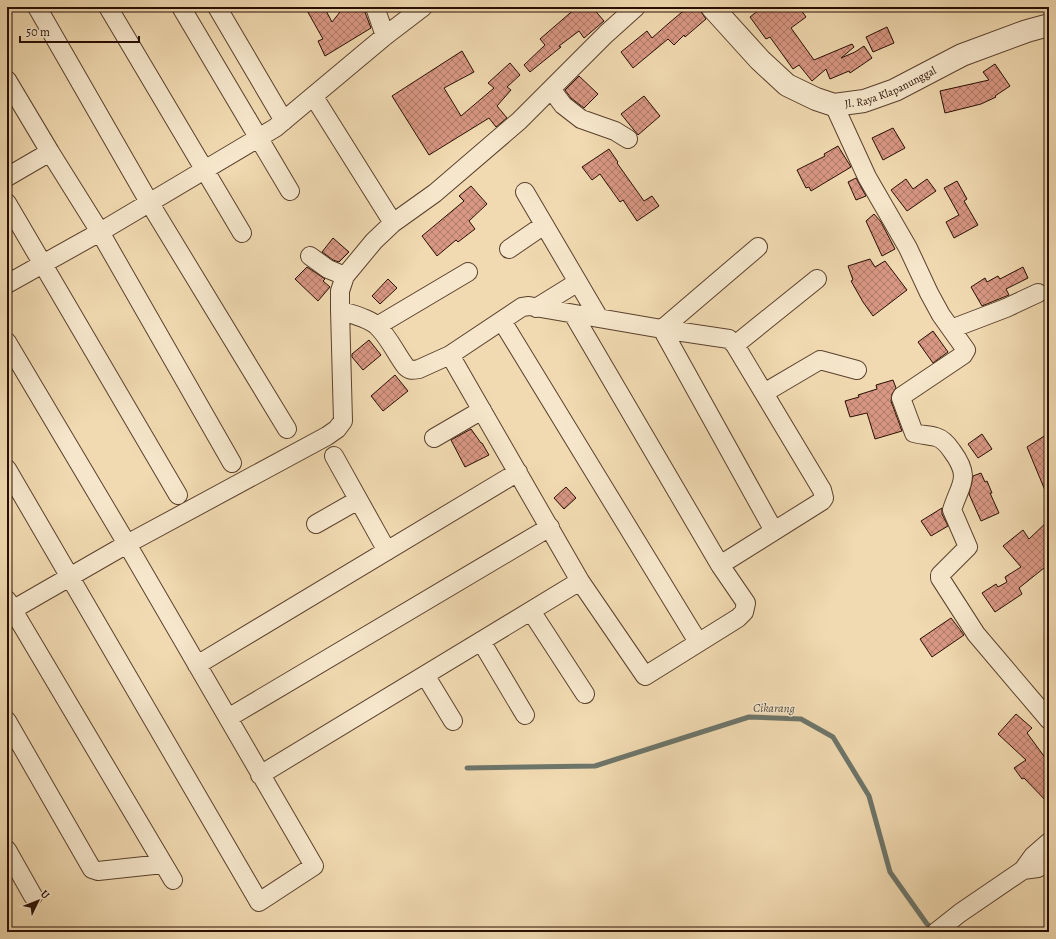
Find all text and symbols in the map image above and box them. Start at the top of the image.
scale bar [20,18,139,44]
text: 50 m [26,24,50,40]
street label: Jl. Raya Klapanunggal [844,63,939,112]
water label: Cikarang [753,700,796,716]
north arrow [18,881,58,921]
text: U [37,887,53,903]

